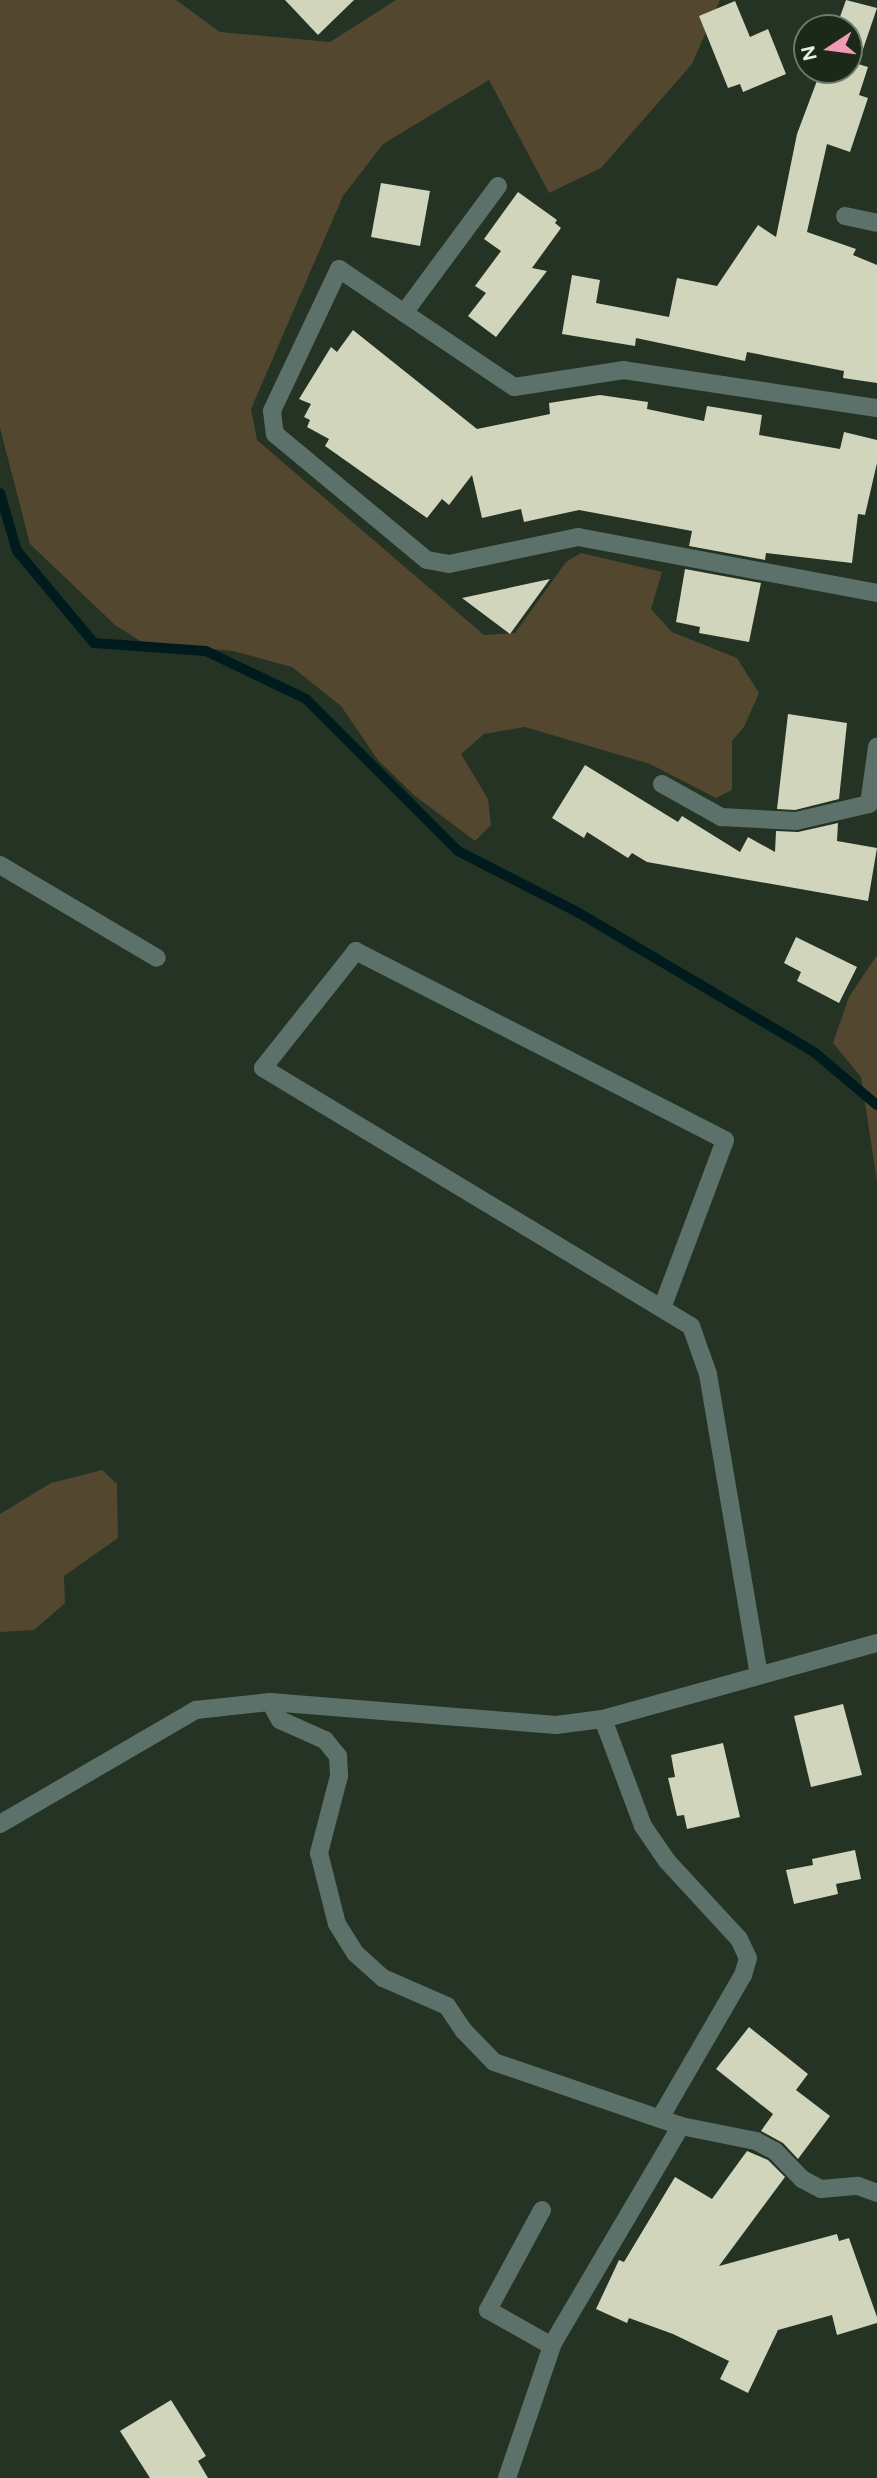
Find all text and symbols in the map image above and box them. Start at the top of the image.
north arrow [793,14,863,84]
text: N [796,44,822,63]

